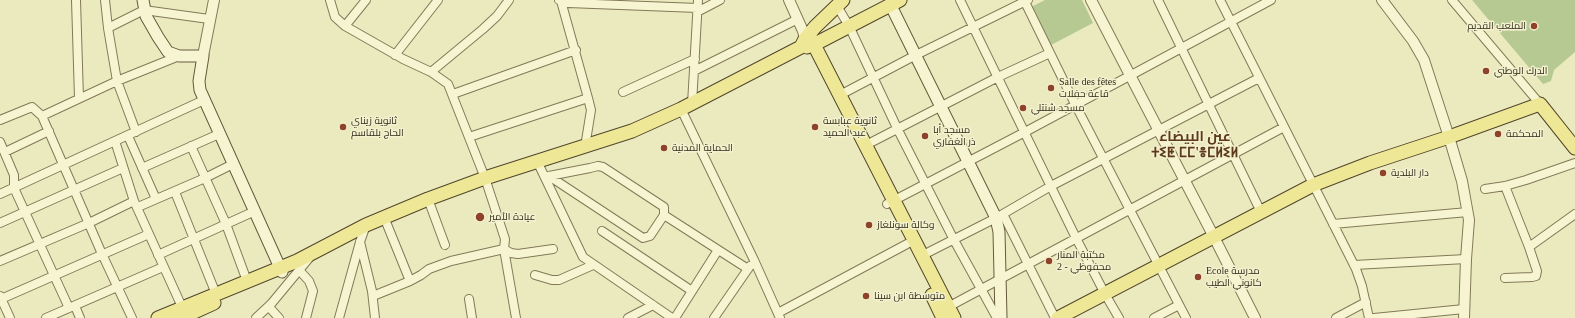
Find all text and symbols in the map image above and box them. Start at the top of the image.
place label: الملعب القديم [1467,20,1526,32]
marker: الملعب القديم [1529,21,1539,31]
place label: الدرك الوطني [1494,65,1548,77]
marker: الدرك الوطني [1481,66,1491,76]
place label: Salle des fêtes قاعة حفلات [1059,76,1116,100]
marker: Salle des fêtes قاعة حفلات [1046,83,1056,93]
place label: مسجد شنتلي [1031,102,1085,114]
marker: مسجد شنتلي [1018,103,1028,113]
place label: ثانوية زيناي الحاج بلقاسم [351,115,404,138]
place label: ثانوية عبابسة عبد الحميد [823,115,877,138]
marker: ثانوية زيناي الحاج بلقاسم [338,122,348,132]
marker: ثانوية عبابسة عبد الحميد [810,122,820,132]
place label: مسجد أبا ذر الغفاري [933,124,976,148]
place label: المحكمة [1506,128,1543,140]
district label: عين البيضاء ⵜⵉⵟ ⵎⵎ'ⴻⵎⵍⵉⵍ [1152,129,1238,162]
marker: المحكمة [1493,129,1503,139]
marker: مسجد أبا ذر الغفاري [920,131,930,141]
place label: الحماية المدنية [672,142,733,154]
marker: الحماية المدنية [659,143,669,153]
place label: دار البلدية [1391,167,1429,179]
marker: دار البلدية [1378,168,1388,178]
marker: عيادة الأمير [474,211,486,223]
place label: عيادة الأمير [489,211,535,223]
place label: وكالة سونلغاز [877,219,934,231]
marker: وكالة سونلغاز [864,220,874,230]
place label: مكتبة المنار 2 - محفوظي [1057,249,1111,272]
marker: مكتبة المنار 2 - محفوظي [1044,256,1054,266]
place label: Ecole مدرسة كانوني الطيب [1206,265,1262,288]
marker: Ecole مدرسة كانوني الطيب [1193,272,1203,282]
place label: متوسطة ابن سينا [874,290,945,302]
marker: متوسطة ابن سينا [861,291,871,301]

